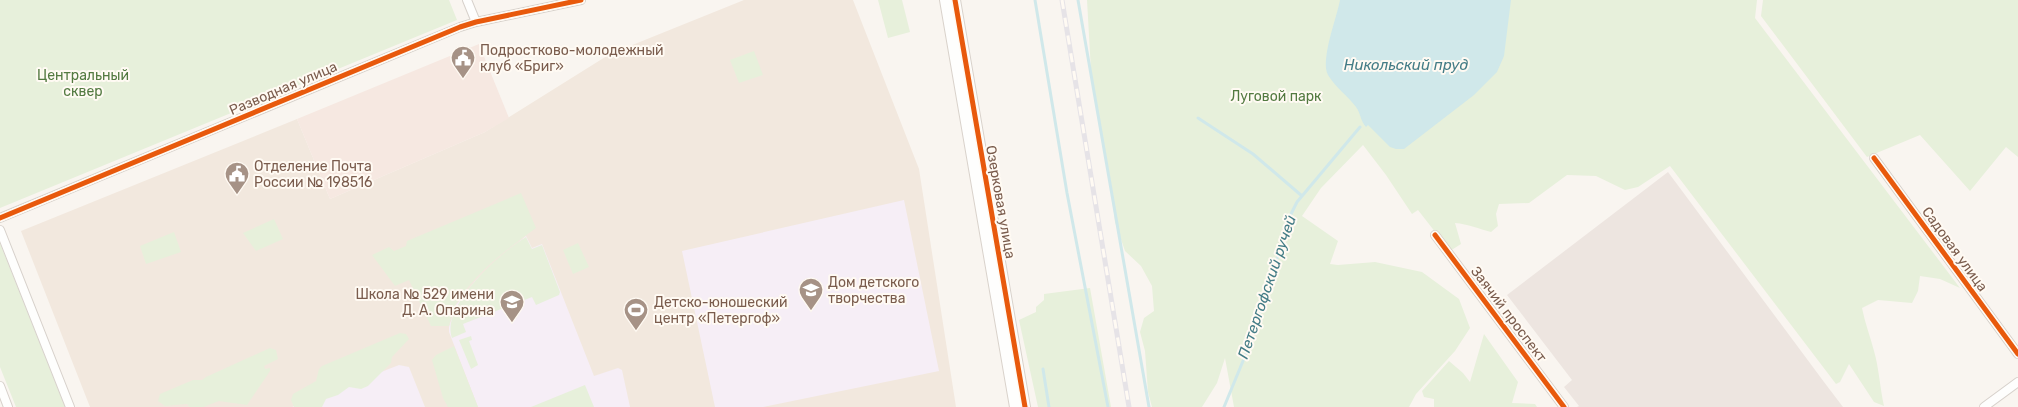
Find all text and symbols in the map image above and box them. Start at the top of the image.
place label: Подростково-молодежный клуб «Бриг» [480,42,664,75]
public building icon: Подростково-молодежный клуб «Бриг» [450,45,476,79]
water label: Никольский пруд [1344,56,1468,74]
street label: Разводная улица [227,58,340,119]
park label: Центральный сквер [37,67,129,100]
park label: Луговой парк [1230,88,1322,105]
street label: Озерковая улица [982,144,1019,260]
place label: Отделение Почта России № 198516 [254,158,372,191]
public building icon: Отделение Почта России № 198516 [224,161,250,195]
street label: Садовая улица [1918,204,1991,295]
water label: Петергофский ручей [1234,213,1300,361]
street label: Заячий проспект [1467,263,1550,366]
place label: Дом детского творчества [828,274,919,307]
school or university icon: Дом детского творчества [798,277,824,311]
place label: Школа № 529 имени Д. А. Опарина [355,286,494,319]
school or university icon: Школа № 529 имени Д. А. Опарина [499,289,525,323]
place label: Детско-юношеский центр «Петергоф» [654,294,787,327]
sports icon: Детско-юношеский центр «Петергоф» [623,297,649,331]

